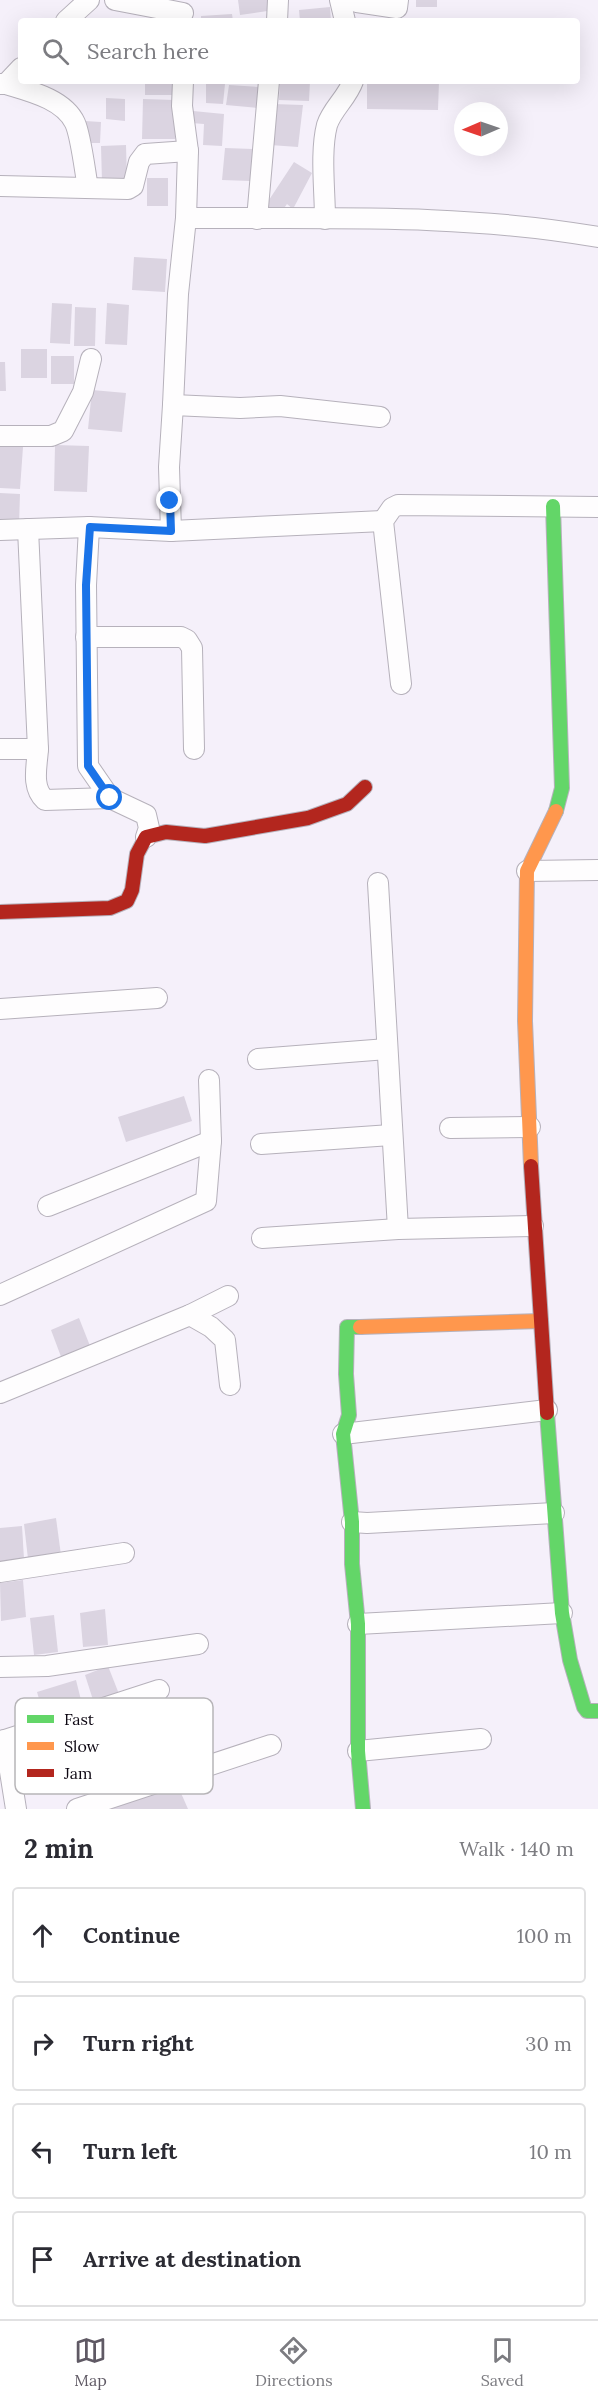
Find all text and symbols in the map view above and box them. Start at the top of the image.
search box [18,18,580,84]
icon: search [39,35,72,68]
text: Search here [87,37,209,65]
north arrow [454,102,508,156]
route end [156,487,182,513]
route start [96,784,122,810]
legend [15,1698,213,1794]
text: Fast [64,1709,95,1729]
text: Slow [64,1736,100,1756]
text: Jam [63,1763,92,1783]
text: 2 min [24,1832,94,1865]
text: Walk · 140 m [459,1836,574,1861]
icon: ahead [26,1919,59,1952]
text: Continue [83,1921,180,1949]
text: 100 m [517,1923,572,1948]
icon: right [26,2027,59,2060]
text: Turn right [83,2029,194,2057]
text: 30 m [525,2031,572,2056]
icon: left [26,2135,59,2168]
text: Turn left [83,2137,177,2165]
text: 10 m [529,2139,572,2164]
icon: arrive [26,2243,59,2276]
text: Arrive at destination [83,2245,301,2273]
tab: Map [74,2334,107,2390]
tab: Directions [255,2334,333,2390]
tab: Saved [481,2334,524,2390]

